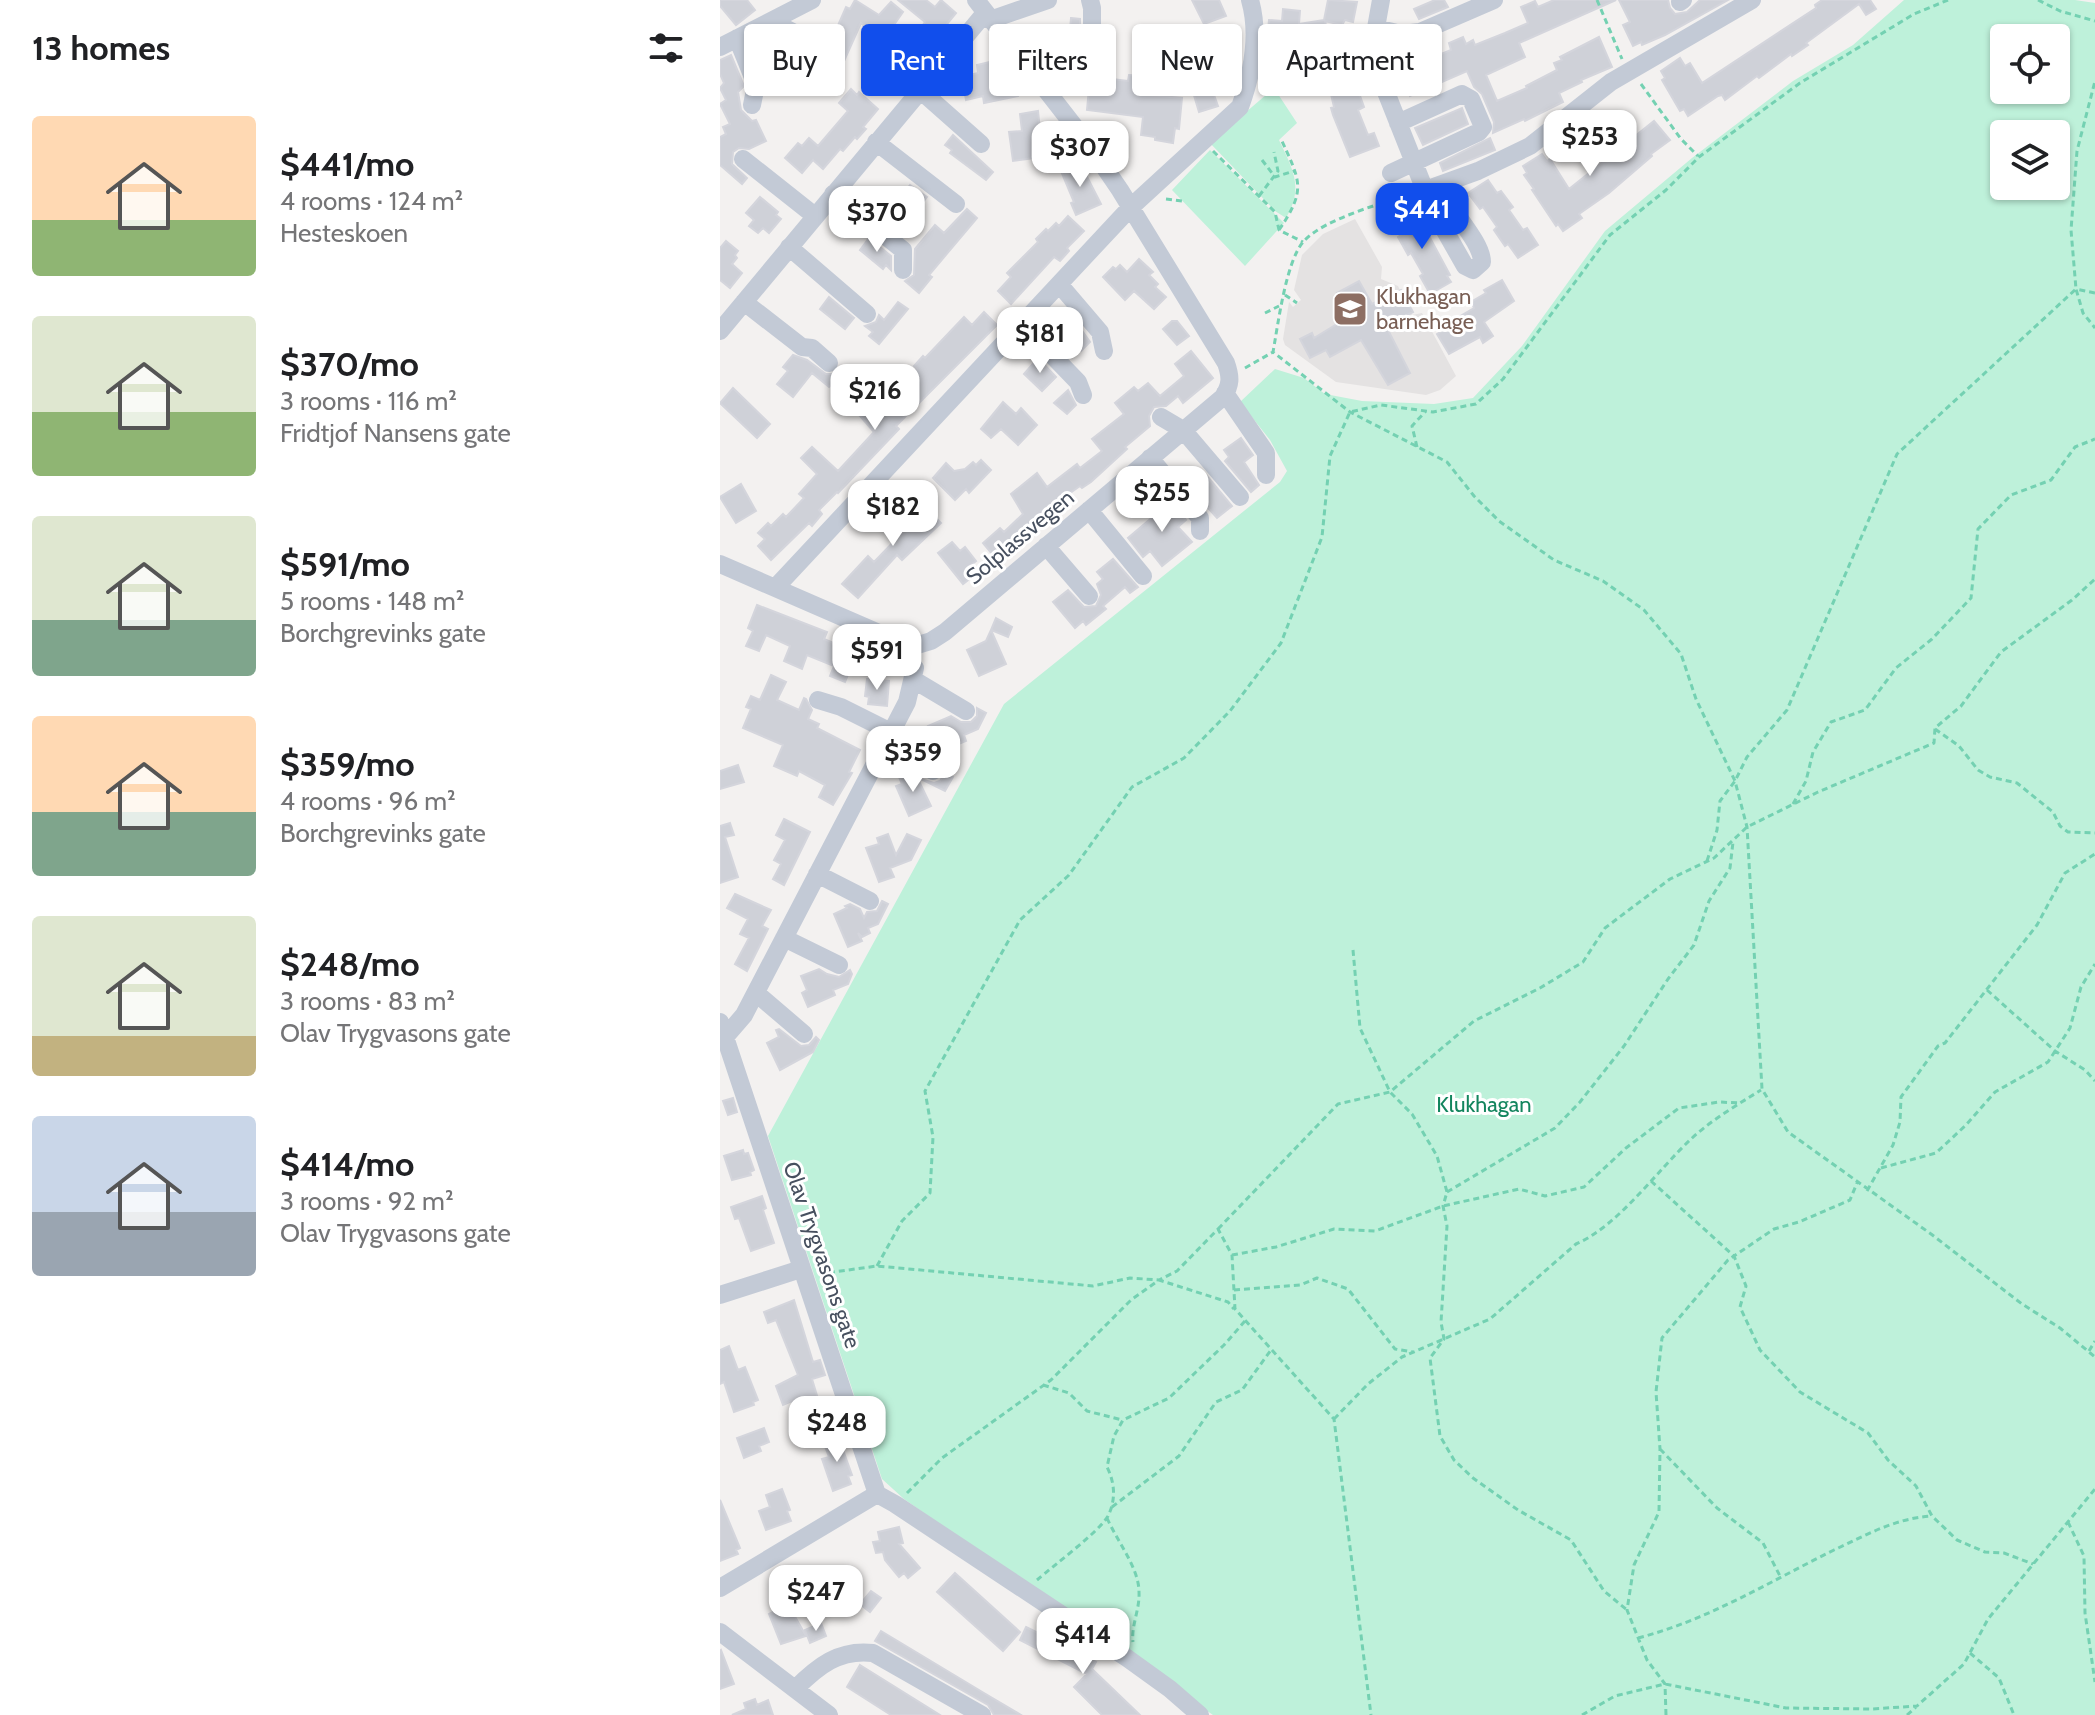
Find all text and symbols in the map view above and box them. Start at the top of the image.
chip: Buy [744,24,845,96]
chip: Rent [861,24,973,96]
chip: Filters [989,24,1116,96]
chip: New [1132,24,1242,96]
chip: Apartment [1258,24,1442,96]
map controls [1990,24,2070,200]
button: locate [1990,24,2070,104]
icon: filters [644,26,688,70]
text: 13 homes [32,27,170,69]
pin: $253 [1543,110,1637,178]
text: $253 [1562,120,1618,152]
button: layers [1990,120,2070,200]
pin: $307 [1033,121,1127,189]
text: $307 [1050,131,1110,163]
text: $441/mo [280,143,414,185]
icon: home [96,148,192,244]
pin: $441 [1375,183,1469,251]
text: 4 rooms · 124 m² [280,185,463,217]
pin: $370 [830,186,924,254]
text: $441 [1394,193,1450,225]
text: $370 [847,196,907,228]
text: Hesteskoen [280,217,408,249]
place label: Klukhagan barnehage [1376,283,1474,335]
school or university icon: Klukhagan barnehage [1331,290,1369,328]
pin: $181 [993,307,1087,375]
text: $181 [1015,317,1065,349]
text: $370/mo [280,343,419,385]
icon: home [96,348,192,444]
pin: $216 [828,364,922,432]
text: $216 [848,374,902,406]
text: 3 rooms · 116 m² [280,385,457,417]
text: Fridtjof Nansens gate [280,417,511,449]
pin: $255 [1115,466,1209,534]
text: $255 [1134,476,1190,508]
pin: $182 [846,480,940,548]
street label: Solplassvegen [960,484,1080,590]
text: $182 [866,490,920,522]
text: $591/mo [280,543,410,585]
icon: home [96,548,192,644]
text: 5 rooms · 148 m² [280,585,464,617]
text: Borchgrevinks gate [280,617,486,649]
pin: $591 [830,624,924,692]
text: $591 [850,634,904,666]
pin: $359 [866,726,960,794]
text: $359 [884,736,942,768]
text: $359/mo [280,743,415,785]
icon: home [96,748,192,844]
text: 4 rooms · 96 m² [280,785,456,817]
text: Borchgrevinks gate [280,817,486,849]
text: $248/mo [280,943,420,985]
icon: home [96,948,192,1044]
text: 3 rooms · 83 m² [280,985,455,1017]
text: Olav Trygvasons gate [280,1017,511,1049]
park label: Klukhagan [1436,1091,1532,1118]
text: $414/mo [280,1143,414,1185]
icon: home [96,1148,192,1244]
street label: Olav Trygvasons gate [777,1158,867,1352]
text: 3 rooms · 92 m² [280,1185,454,1217]
text: Olav Trygvasons gate [280,1217,511,1249]
pin: $248 [790,1396,884,1464]
text: $248 [807,1406,867,1438]
pin: $247 [769,1565,863,1633]
text: $247 [787,1575,845,1607]
pin: $414 [1036,1608,1130,1676]
text: $414 [1055,1618,1111,1650]

